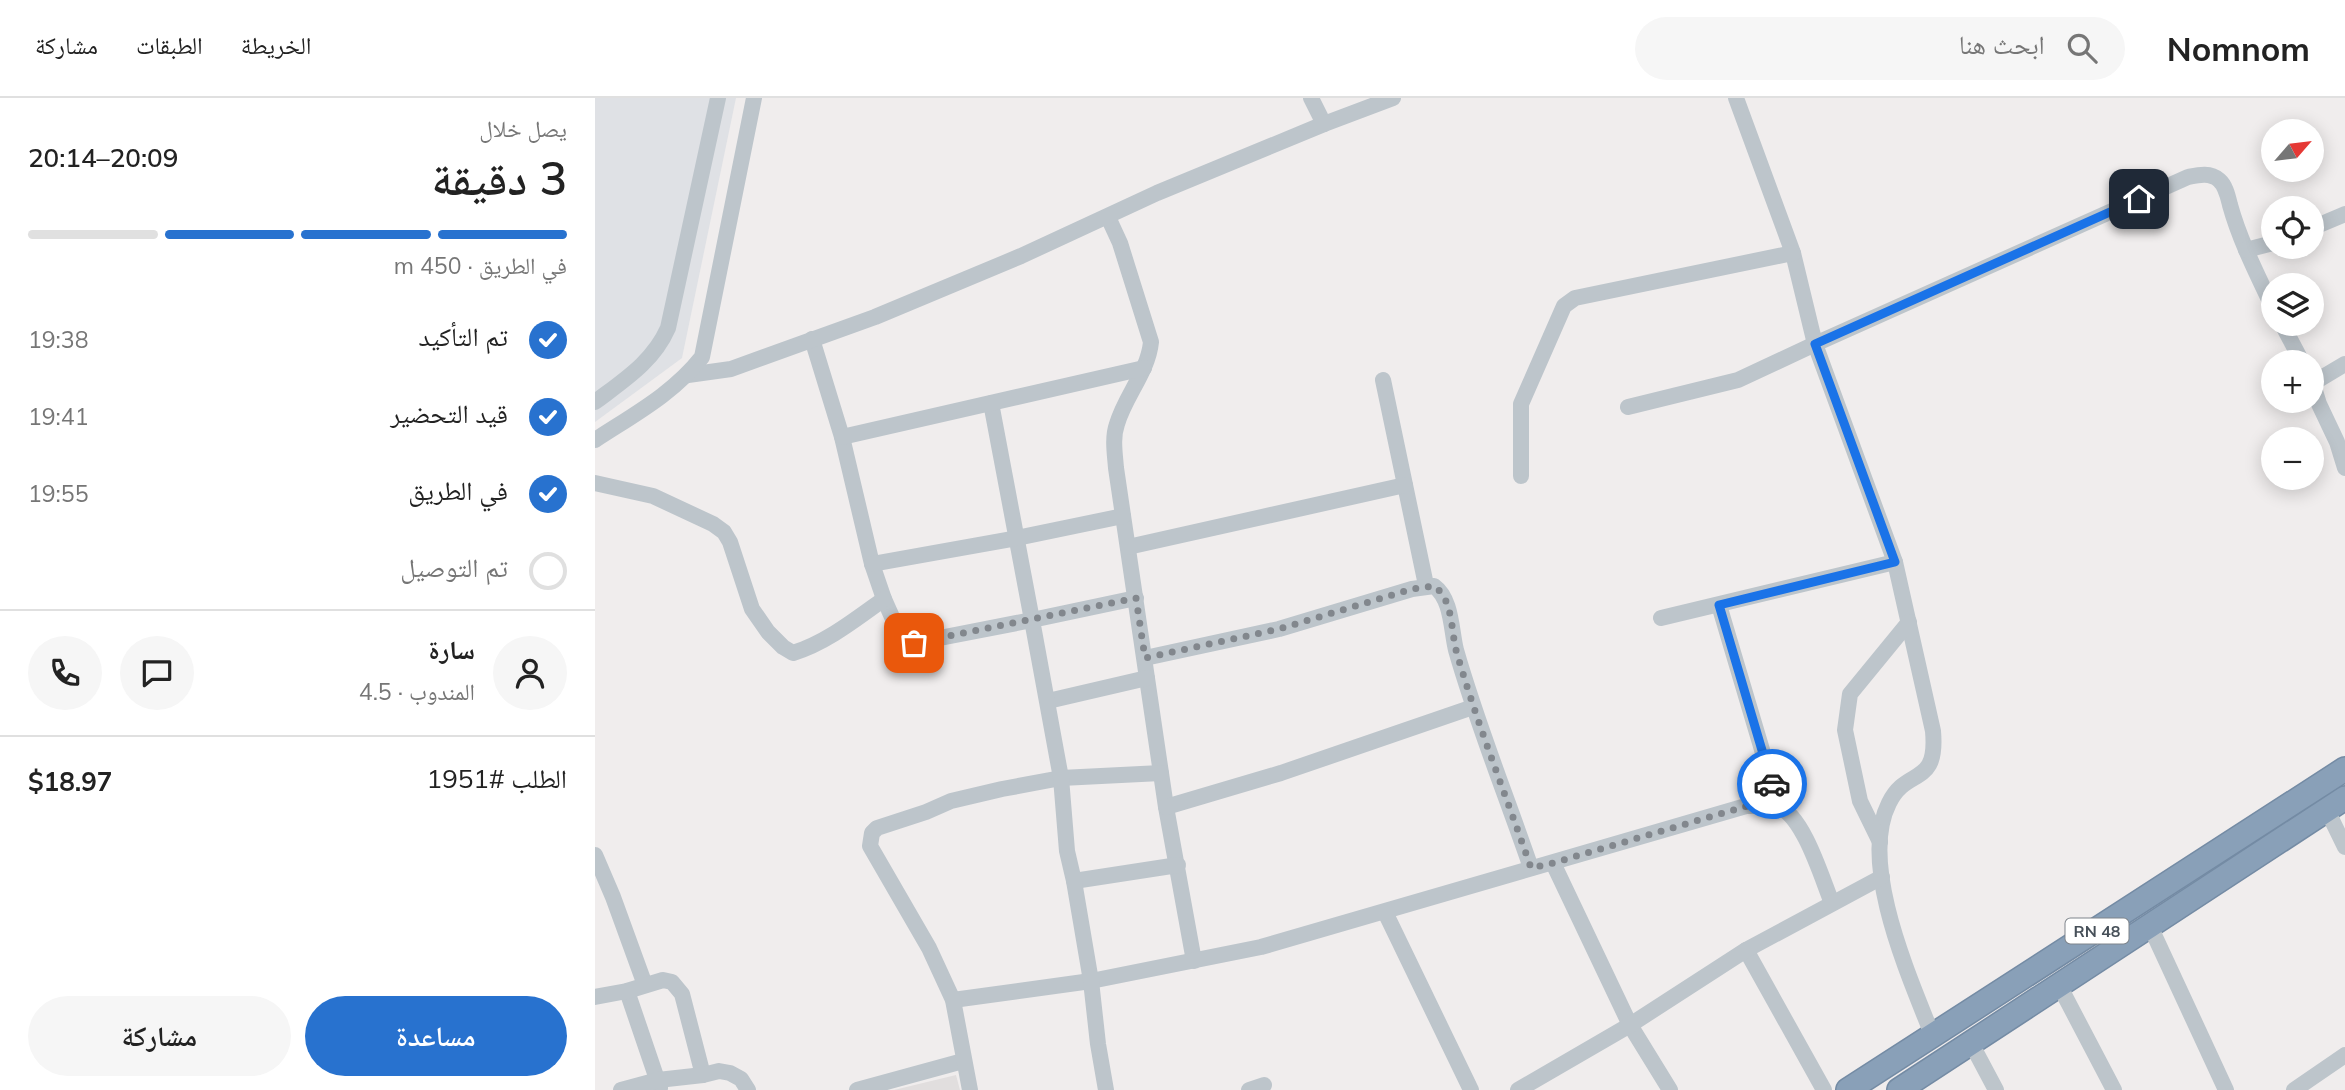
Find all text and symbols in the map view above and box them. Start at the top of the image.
search box [1635,17,2125,80]
text: ابحث هنا [1959,28,2045,61]
text: Nomnom [2167,28,2310,69]
icon: search [2063,29,2101,67]
text: مشاركة [35,30,98,60]
text: الطبقات [136,30,203,60]
text: الخريطة [241,30,311,60]
text: يصل خلال [479,114,567,143]
north arrow [2261,119,2324,182]
map controls [2261,119,2324,490]
text: 20:09–20:14 [28,141,178,174]
text: 3 دقيقة [432,149,567,207]
pin [2109,169,2169,229]
icon: home [2120,180,2158,218]
button: locate [2261,196,2324,259]
text: في الطريق · 450 m [394,251,567,280]
button: layers [2261,273,2324,336]
text: تم التأكيد [418,320,508,353]
icon: check [529,321,567,359]
text: 19:38 [28,325,88,354]
button: + [2261,350,2324,413]
text: قيد التحضير [390,397,508,430]
icon: check [529,398,567,436]
text: 19:41 [28,402,88,431]
button: − [2261,427,2324,490]
text: في الطريق [408,474,508,507]
icon: check [529,475,567,513]
text: 19:55 [28,479,88,508]
text: تم التوصيل [400,551,508,584]
pin [884,613,944,673]
icon: bag [895,624,933,662]
text: سارة [428,633,475,666]
button: phone [28,636,102,710]
button: chat [120,636,194,710]
button: person [493,636,567,710]
text: المندوب · 4.5 [359,677,475,706]
courier [1737,749,1807,819]
text: الطلب #1951 [427,762,567,795]
text: $18.97 [28,765,112,798]
icon: car [1753,765,1791,803]
road number: RN 48 [2065,918,2129,944]
button: مشاركة [28,996,291,1076]
button: مساعدة [305,996,567,1076]

